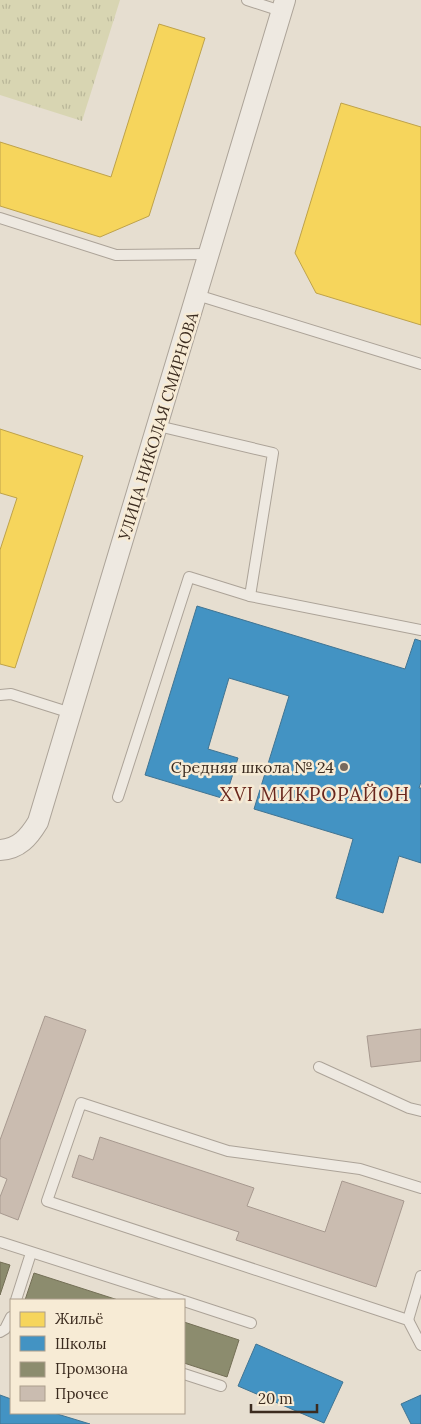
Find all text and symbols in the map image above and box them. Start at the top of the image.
street label: УЛИЦА НИКОЛАЯ СМИРНОВА [113,309,203,543]
place label: Средняя школа № 24 [171,757,334,777]
marker: Средняя школа № 24 [338,761,350,773]
district label: XVI МИКРОРАЙОН [220,782,410,806]
legend [10,1299,185,1414]
text: Жильё [55,1309,103,1328]
text: Школы [55,1334,107,1353]
text: Промзона [55,1359,128,1378]
scale bar [251,1382,317,1414]
text: Прочее [55,1384,109,1403]
text: 20 m [258,1389,293,1408]

